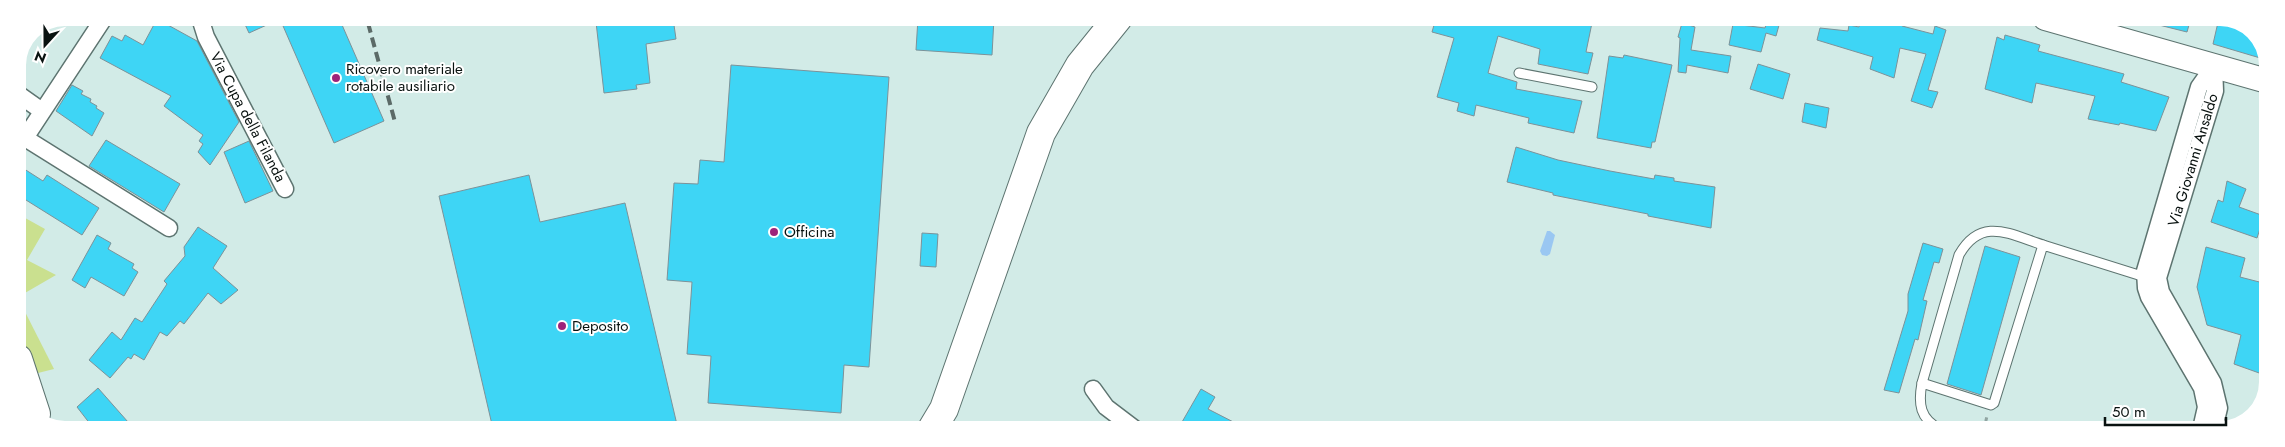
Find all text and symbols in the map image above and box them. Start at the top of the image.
north arrow [20,20,70,70]
text: N [32,46,49,68]
street label: Via Cupa della Filanda [204,48,292,186]
place label: Ricovero materiale rotabile ausiliario [346,58,463,97]
marker: Ricovero materiale rotabile ausiliario [330,72,342,84]
street label: Via Giovanni Ansaldo [2162,91,2224,229]
place label: Officina [784,221,835,243]
marker: Officina [768,226,780,238]
place label: Deposito [572,315,628,337]
marker: Deposito [556,320,568,332]
scale bar [2105,394,2226,426]
text: 50 m [2112,401,2146,423]

